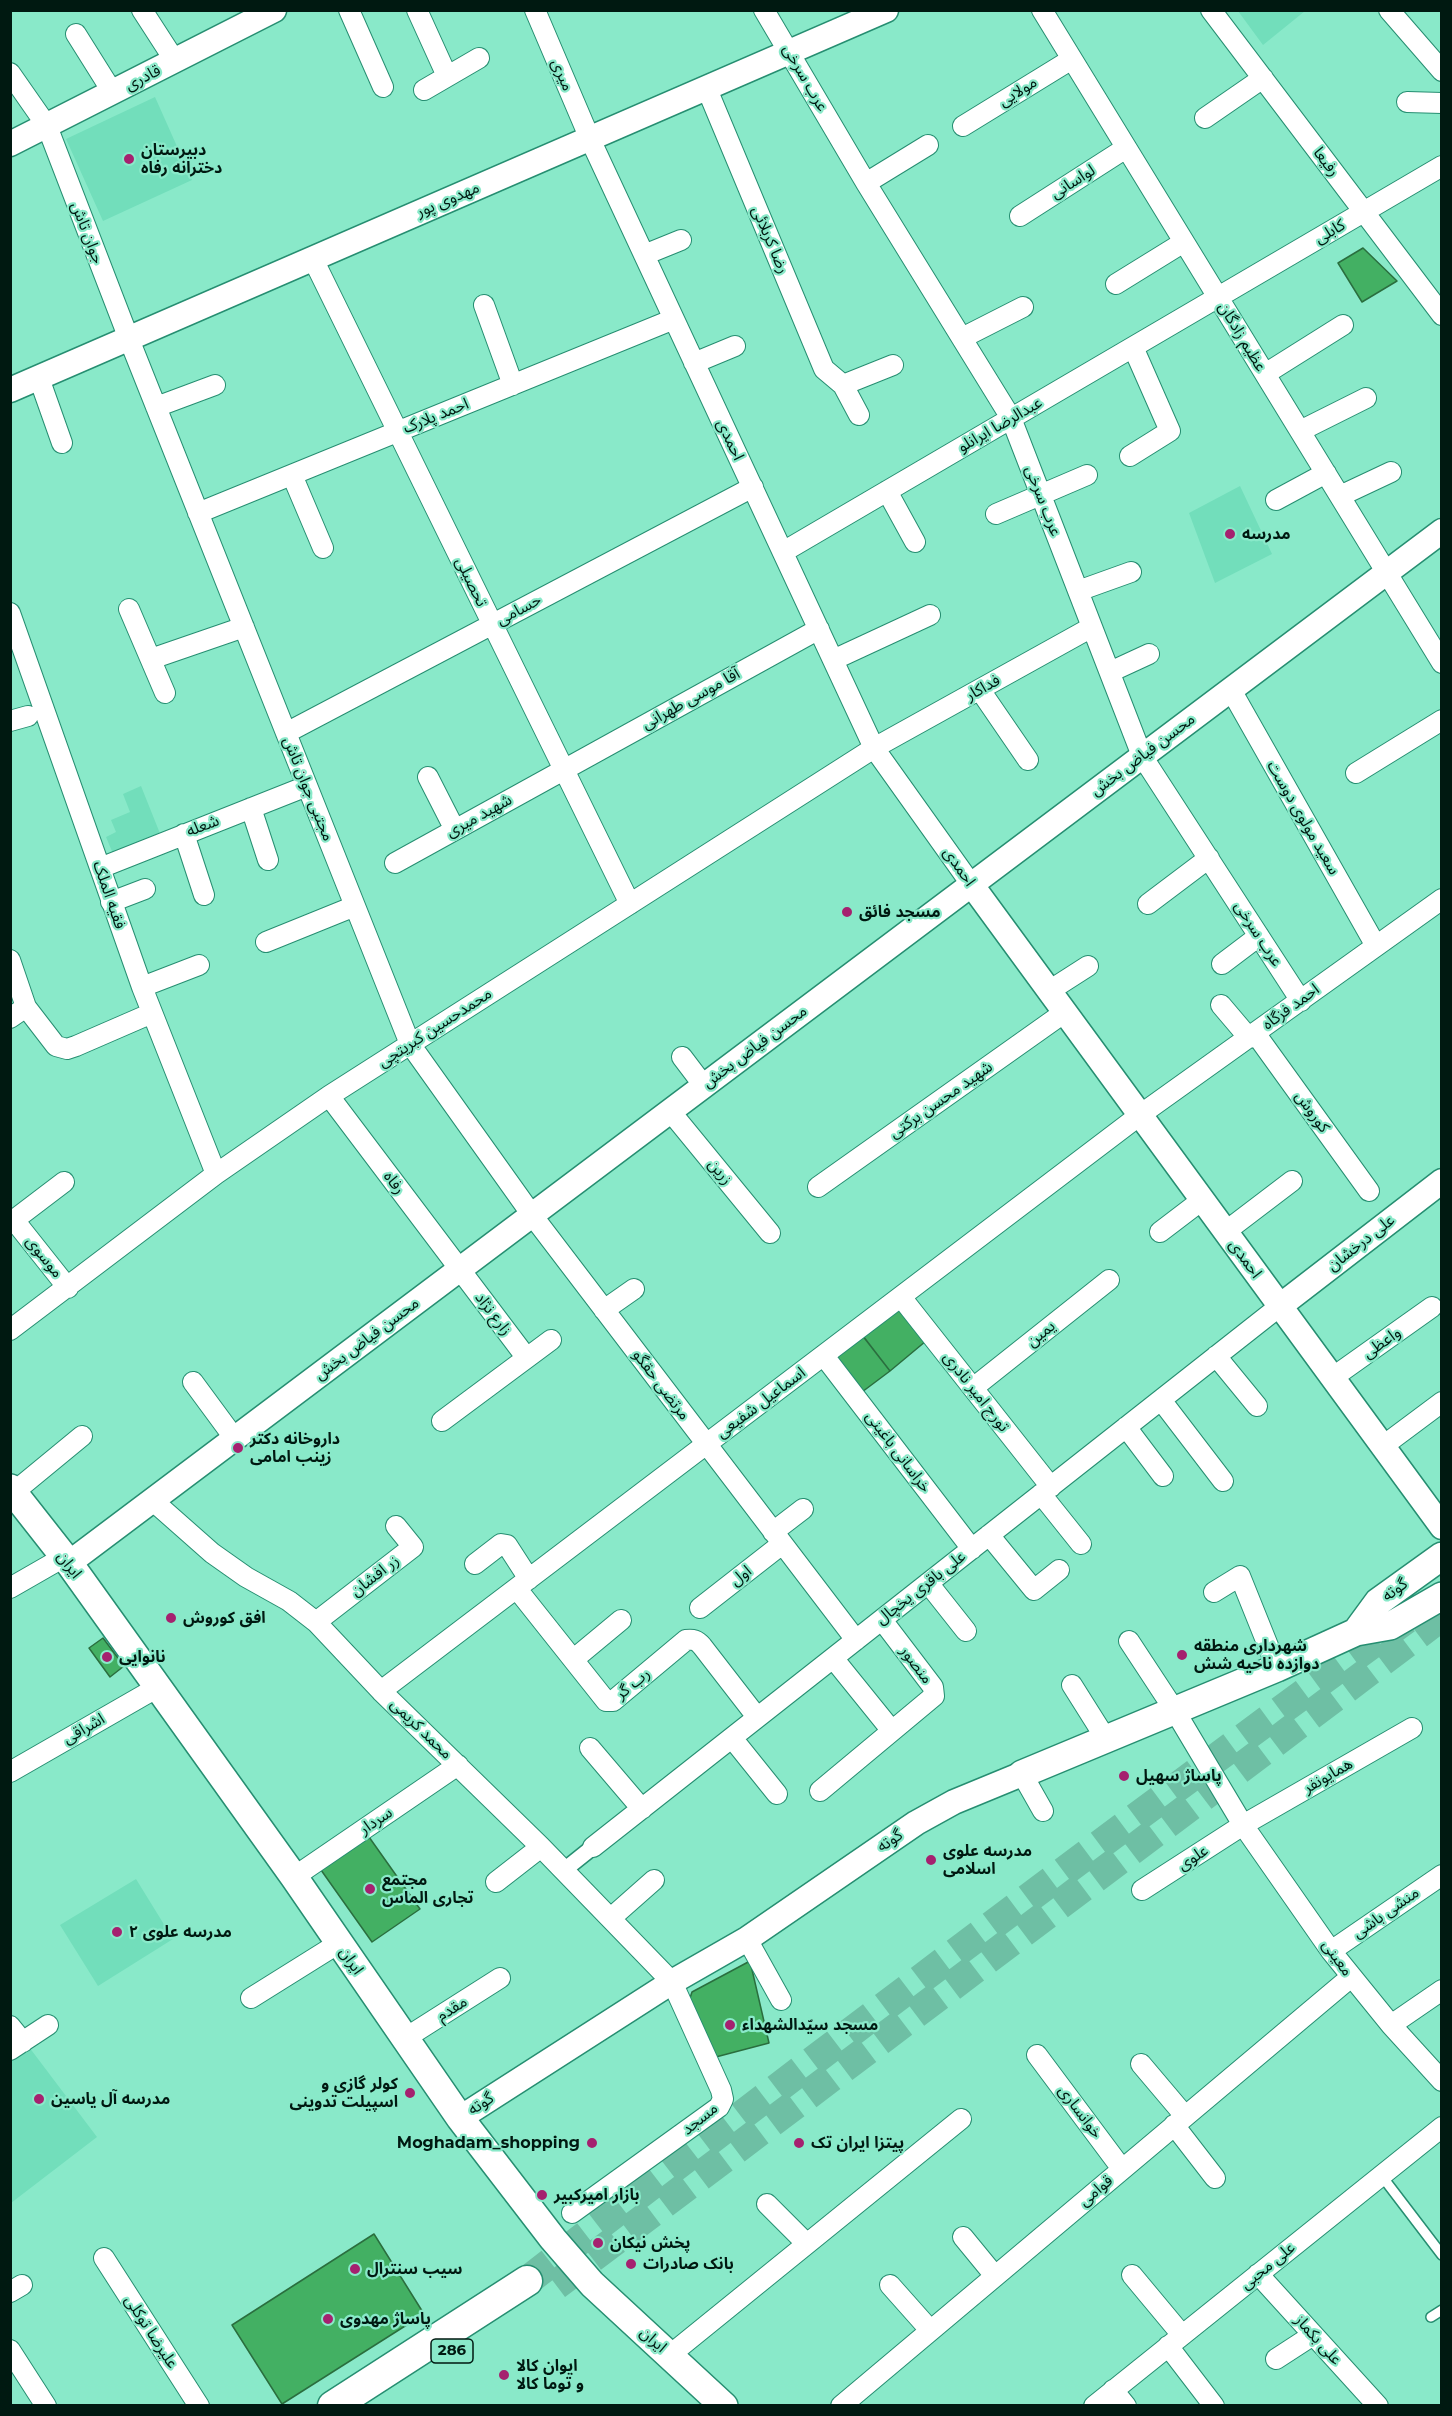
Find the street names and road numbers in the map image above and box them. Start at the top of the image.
street label: عرب سرخی [778,41,832,115]
street label: میری [547,56,577,94]
street label: قادرى [122,61,164,95]
street label: مولایی [995,73,1041,111]
street label: رفیعا [1309,144,1343,180]
street label: لواسانی [1047,161,1099,203]
street label: مهدوی پور [414,178,482,222]
street label: جوان تاش [66,199,108,267]
street label: رضا کربلائی [747,204,793,276]
street label: کابلی [1311,216,1349,248]
street label: عظیم زادگان [1214,299,1270,375]
street label: عبدالرضا ایرانلو [954,393,1046,457]
street label: احمد پلارک [401,394,471,438]
street label: احمدی [712,416,748,464]
street label: عرب سرخی [1021,463,1065,539]
street label: تحصیلی [451,554,491,610]
street label: حسامی [493,590,545,630]
street label: آقا موسی طهرانی [639,664,743,734]
street label: فداکار [962,671,1004,705]
street label: محسن فیاض بخش [1087,710,1199,800]
street label: مجتبی جوان تاش [278,734,338,844]
street label: سعید مولوی دوست [1263,758,1343,878]
street label: شهید میری [443,790,515,842]
street label: شعله [184,811,222,841]
street label: احمدی [939,844,979,890]
street label: فقیه الملک [88,858,130,932]
street label: عرب سرخی [1230,898,1286,970]
street label: احمد فزگاه [1259,980,1323,1034]
street label: محمدحسین کبریتچی [374,984,496,1072]
street label: محسن فیاض بخش [699,1002,811,1092]
street label: شهید محسن برکتی [886,1057,996,1143]
street label: کوروش [1291,1088,1333,1136]
street label: زرین [704,1155,736,1189]
street label: رفاه [379,1168,409,1198]
street label: علی درخشان [1323,1211,1399,1275]
street label: موسوی [21,1232,67,1282]
street label: احمدی [1225,1236,1265,1282]
street label: زارع نژاد [471,1289,515,1339]
street label: محسن فیاض بخش [311,1294,423,1384]
street label: یمین [1023,1317,1059,1351]
street label: واعظی [1359,1323,1405,1363]
street label: مرتضی حقگو [628,1346,694,1424]
street label: تورج امیر نادری [939,1348,1013,1436]
street label: اسماعیل شفیعی [713,1363,809,1443]
street label: خراسانی باغینی [861,1408,935,1496]
street label: علی باقری یخچال [872,1547,970,1629]
street label: ایران [53,1548,85,1582]
street label: زر افشان [347,1551,403,1601]
street label: اول [726,1562,756,1590]
street label: گوته [1379,1574,1411,1606]
street label: منصور [896,1642,936,1688]
street label: رب گر [612,1664,654,1704]
street label: محمد کریمی [386,1695,456,1763]
street label: اشراقی [60,1709,108,1749]
street label: همایونفر [1300,1754,1356,1798]
street label: سردار [356,1803,396,1839]
street label: گوته [874,1826,906,1856]
street label: علوی [1174,1841,1212,1875]
street label: منشی باشی [1349,1883,1423,1943]
street label: معینی [1317,1936,1357,1980]
street label: ایران [335,1943,367,1979]
street label: مقدم [433,1992,471,2026]
street label: خوانساری [1054,2082,1106,2142]
street label: گوته [465,2089,497,2119]
street label: مسجد [678,2099,722,2139]
street label: قوامی [1075,2171,1117,2211]
street label: علی محبی [1237,2238,1299,2294]
street label: علیرضا توکلی [120,2292,182,2372]
street label: علی بکماز [1290,2311,1346,2369]
street label: ایران [636,2323,670,2357]
road number: 286 [431,2339,473,2363]

